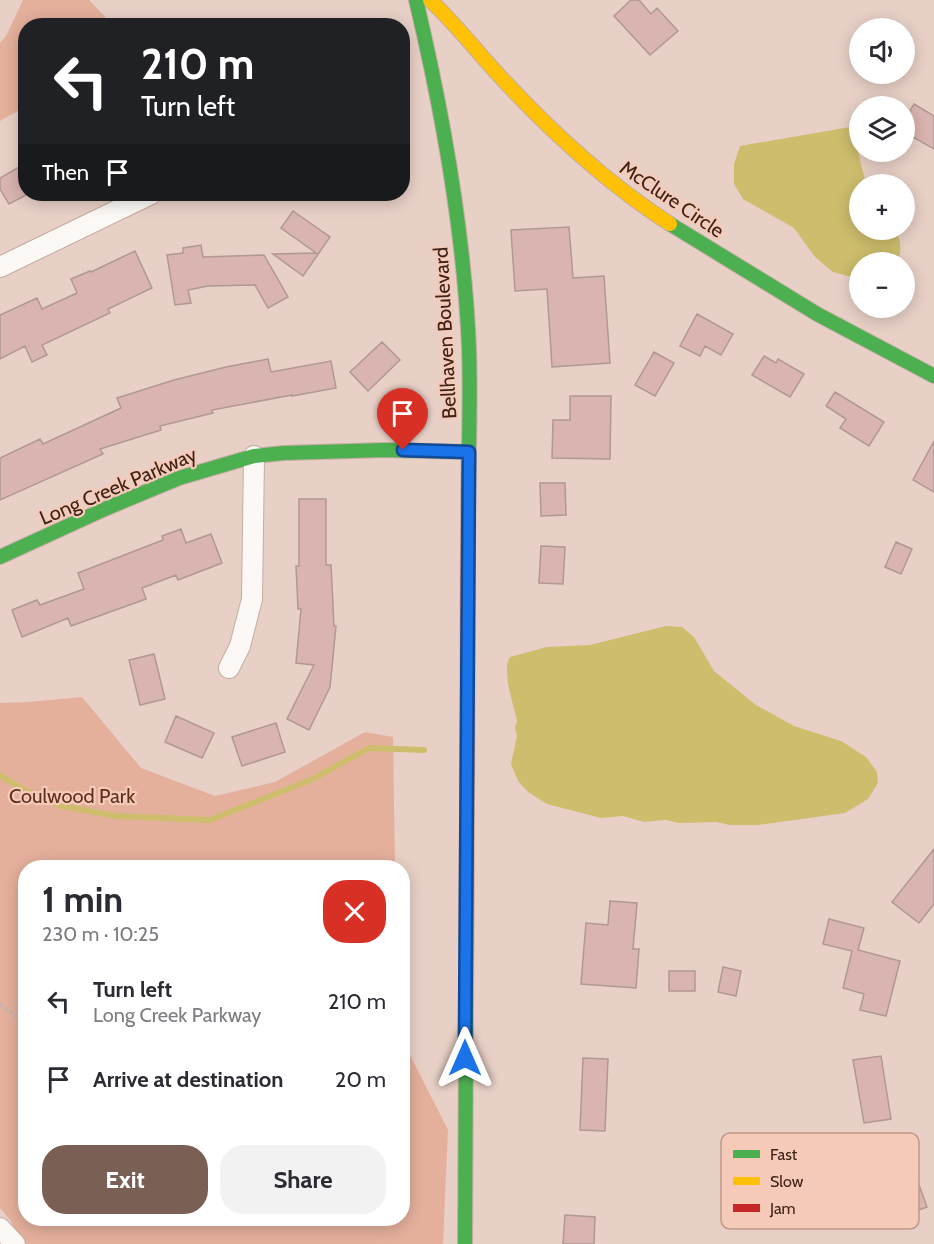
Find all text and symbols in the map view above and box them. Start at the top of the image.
map controls [849,18,915,318]
button: sound [849,18,915,84]
text: 210 m [141,38,254,90]
icon: left [42,42,120,120]
text: Turn left [141,90,235,123]
button: layers [849,96,915,162]
street label: McClure Circle [615,155,729,243]
icon: arrive [101,156,134,189]
text: Then [42,159,89,186]
button: + [849,174,915,240]
street label: Bellhaven Boulevard [429,247,461,419]
button: − [849,252,915,318]
pin [377,388,428,450]
icon: arrive [386,397,419,430]
street label: Long Creek Parkway [36,442,200,530]
park label: Coulwood Park [9,784,135,808]
text: 1 min [42,877,123,921]
button: close [323,880,386,943]
text: 230 m · 10:25 [42,922,159,946]
text: Turn left [93,976,172,1003]
icon: left [42,985,75,1018]
text: 210 m [328,988,386,1015]
text: Long Creek Parkway [93,1003,261,1027]
position arrow [433,1026,497,1090]
icon: arrive [42,1063,75,1096]
text: Arrive at destination [93,1066,283,1093]
text: 20 m [335,1066,386,1093]
legend [721,1133,919,1229]
button: Exit [42,1145,208,1214]
button: Share [220,1145,386,1214]
text: Fast [770,1145,798,1164]
text: Slow [770,1172,804,1191]
text: Jam [769,1199,796,1218]

